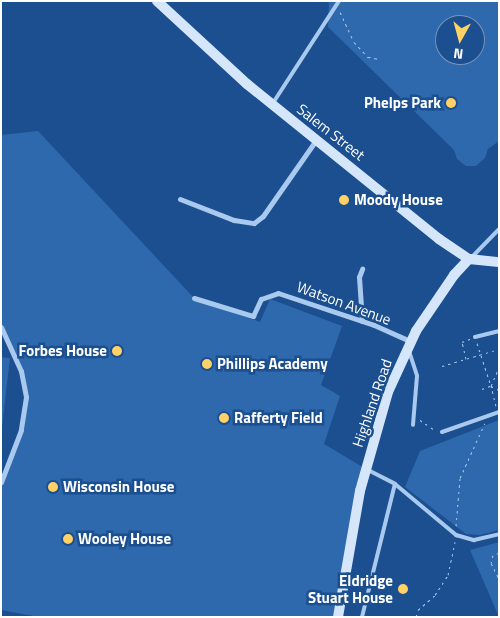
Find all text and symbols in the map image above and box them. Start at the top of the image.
north arrow [435,15,485,65]
text: N [452,43,464,65]
place label: Phelps Park [364,94,441,112]
marker: Phelps Park [445,97,457,109]
street label: Salem Street [293,100,369,164]
place label: Moody House [354,191,443,209]
marker: Moody House [338,194,350,206]
street label: Watson Avenue [294,278,394,328]
place label: Forbes House [18,342,107,360]
marker: Forbes House [111,345,123,357]
place label: Phillips Academy [217,355,328,373]
street label: Highland Road [349,357,395,449]
marker: Phillips Academy [201,358,213,370]
place label: Rafferty Field [234,409,323,427]
marker: Rafferty Field [218,412,230,424]
place label: Wisconsin House [63,478,174,496]
marker: Wisconsin House [47,481,59,493]
place label: Wooley House [78,530,171,548]
marker: Wooley House [62,533,74,545]
place label: Eldridge Stuart House [308,571,393,606]
marker: Eldridge Stuart House [397,583,409,595]

